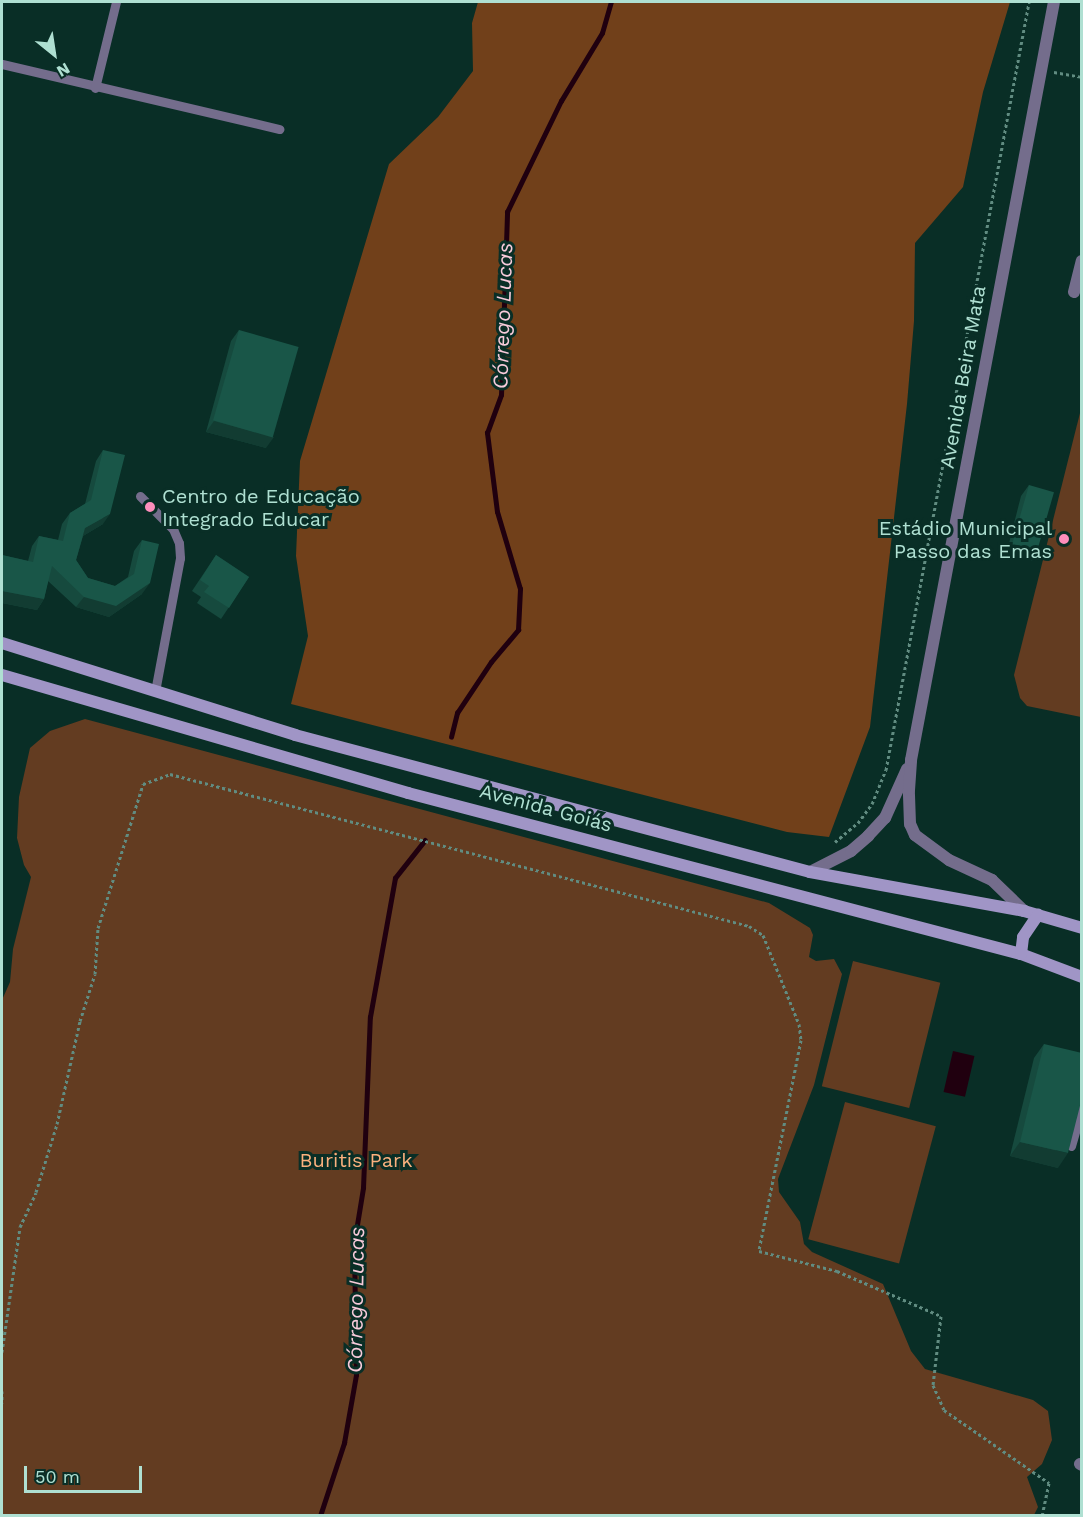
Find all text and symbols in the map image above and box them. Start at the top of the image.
north arrow [24,24,84,84]
text: N [53,59,73,81]
water label: Córrego Lucas [488,242,518,390]
street label: Avenida Beira Mata [935,283,991,471]
place label: Centro de Educação Integrado Educar [162,484,360,531]
marker: Centro de Educação Integrado Educar [143,500,157,514]
place label: Estádio Municipal Passo das Emas [879,516,1052,563]
marker: Estádio Municipal Passo das Emas [1057,532,1071,546]
street label: Avenida Goiás [477,779,615,837]
park label: Buritis Park [300,1148,412,1172]
water label: Córrego Lucas [342,1227,370,1373]
scale bar [27,1454,146,1492]
text: 50 m [35,1466,80,1487]

